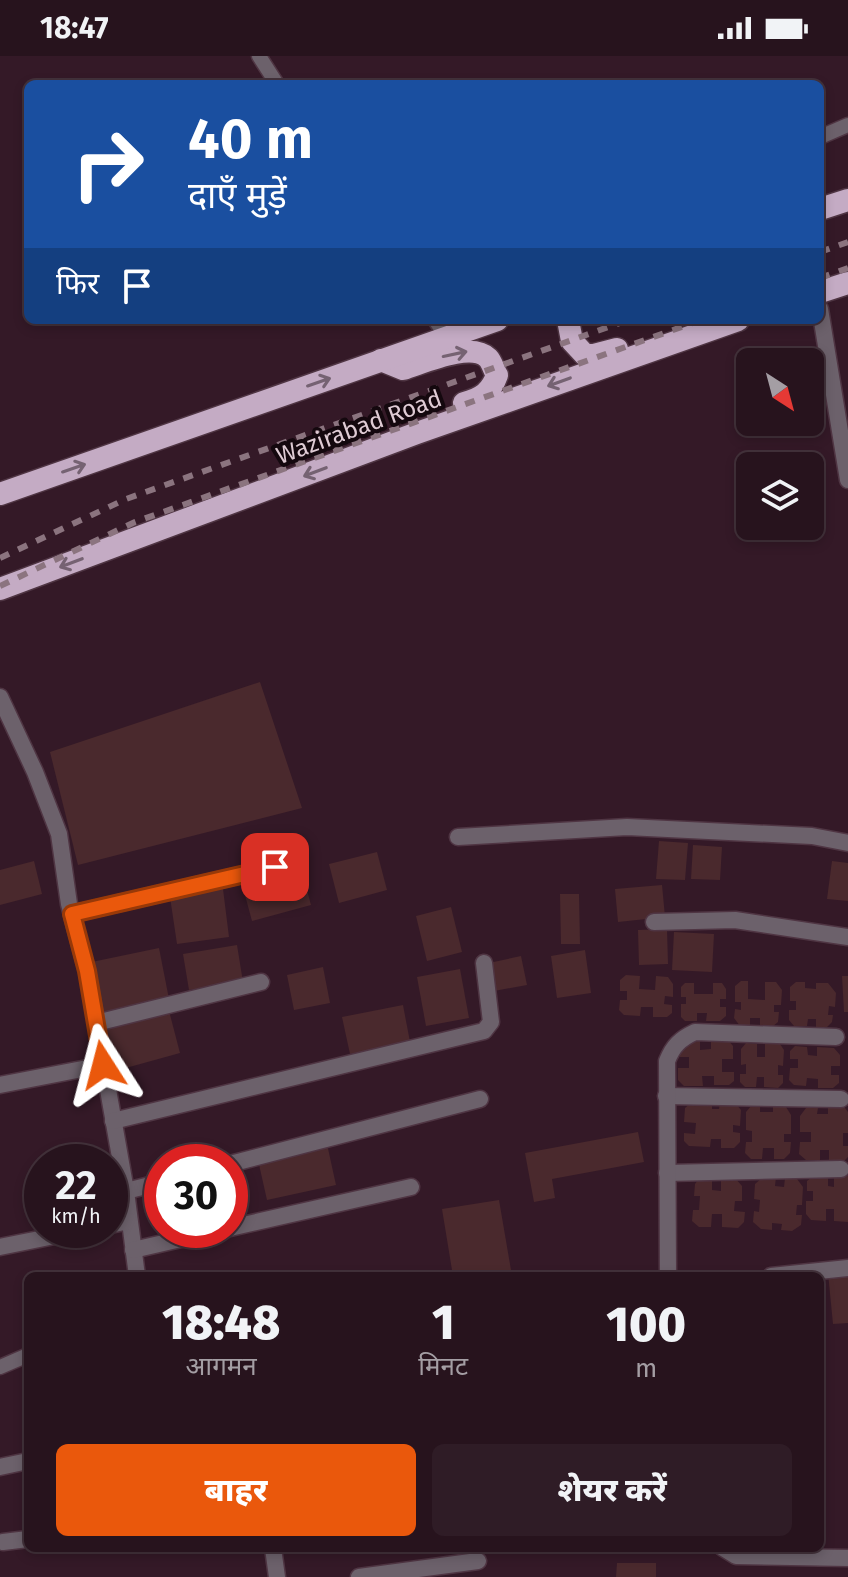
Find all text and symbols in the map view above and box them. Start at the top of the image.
text: 18:47 [40,10,109,46]
text: 40 m [188,106,313,173]
icon: right [56,112,160,216]
text: दाएँ मुड़ें [188,174,287,218]
icon: arrive [115,264,159,308]
text: फिर [56,266,99,302]
one-way arrow [441,346,467,361]
north arrow [736,348,824,436]
map controls [736,348,824,540]
one-way arrow [306,373,331,388]
one-way arrow [547,376,572,390]
street label: Wazirabad Road [272,384,446,470]
button: layers [736,452,824,540]
one-way arrow [61,460,86,475]
one-way arrow [302,465,327,480]
one-way arrow [59,557,84,571]
pin [241,833,309,901]
icon: arrive [253,845,297,889]
position arrow [61,1023,145,1107]
speed limit sign: 30 [144,1144,248,1248]
text: 22 [55,1162,97,1210]
text: km/h [51,1204,101,1228]
text: 18:48 [162,1294,280,1352]
text: 1 [432,1294,455,1352]
text: 100 [606,1296,686,1354]
text: आगमन [186,1351,257,1382]
text: मिनट [418,1351,468,1382]
text: m [635,1353,657,1384]
button: बाहर [56,1444,416,1536]
button: शेयर करें [432,1444,792,1536]

